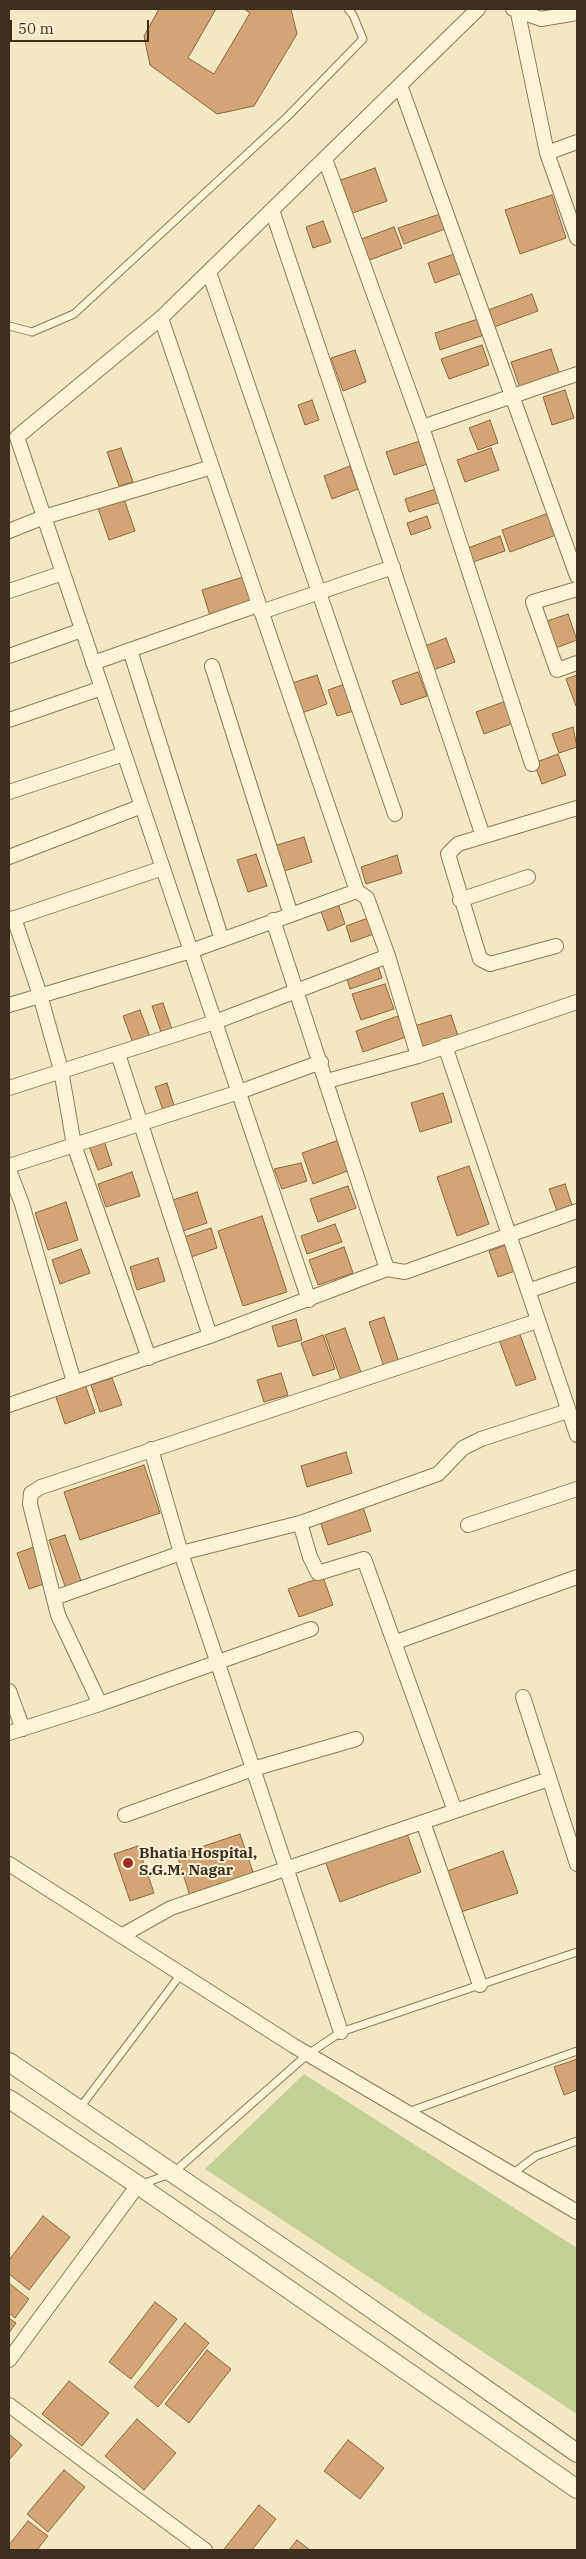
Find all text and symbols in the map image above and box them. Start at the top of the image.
scale bar [12,10,151,42]
text: 50 m [18,19,54,38]
place label: Bhatia Hospital, S.G.M. Nagar [139,1845,257,1880]
marker: Bhatia Hospital, S.G.M. Nagar [121,1856,135,1870]

